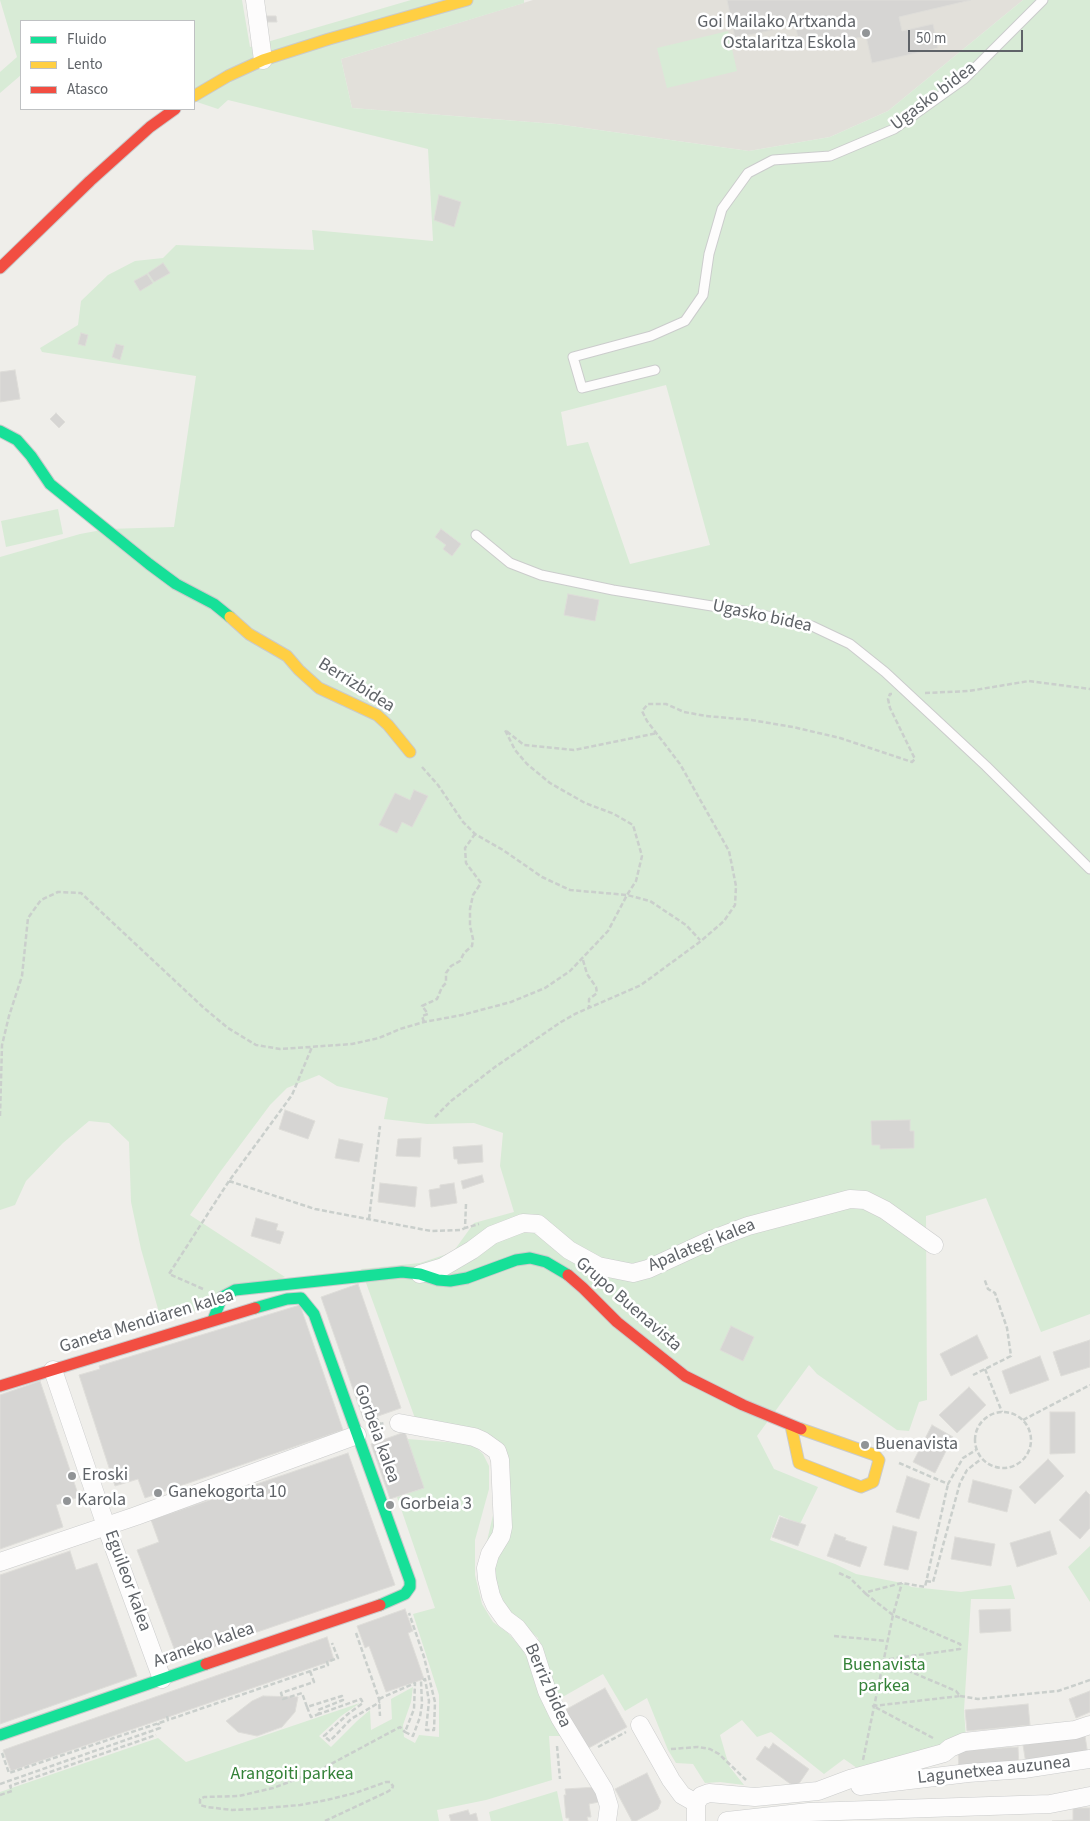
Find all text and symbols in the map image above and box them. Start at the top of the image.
place label: Goi Mailako Artxanda Ostalaritza Eskola [697,12,856,54]
legend [20,20,195,110]
scale bar [910,20,1025,52]
marker: Goi Mailako Artxanda Ostalaritza Eskola [860,27,872,39]
text: 50 m [916,28,946,49]
text: Fluido [67,29,107,50]
text: Lento [67,54,103,75]
street label: Ugasko bidea [887,58,981,136]
text: Atasco [67,79,108,100]
street label: Ugasko bidea [710,596,814,638]
street label: Berrizbidea [314,654,398,718]
street label: Apalategi kalea [645,1215,759,1277]
street label: Grupo Buenavista [571,1253,685,1357]
street label: Ganeta Mendiaren kalea [57,1285,237,1359]
street label: Gorbeia kalea [348,1382,404,1486]
place label: Buenavista [875,1434,958,1456]
marker: Buenavista [859,1439,871,1451]
place label: Eroski [82,1465,128,1487]
marker: Eroski [66,1470,78,1482]
place label: Ganekogorta 10 [168,1482,286,1504]
marker: Ganekogorta 10 [152,1487,164,1499]
place label: Karola [77,1490,126,1512]
place label: Gorbeia 3 [400,1494,472,1516]
marker: Karola [61,1495,73,1507]
marker: Gorbeia 3 [384,1499,396,1511]
street label: Eguileor kalea [99,1527,155,1635]
street label: Araneko kalea [151,1619,257,1673]
street label: Berriz bidea [519,1641,575,1731]
park label: Buenavista parkea [842,1655,926,1698]
street label: Lagunetxea auzunea [916,1752,1072,1790]
park label: Arangoiti parkea [230,1764,354,1786]

